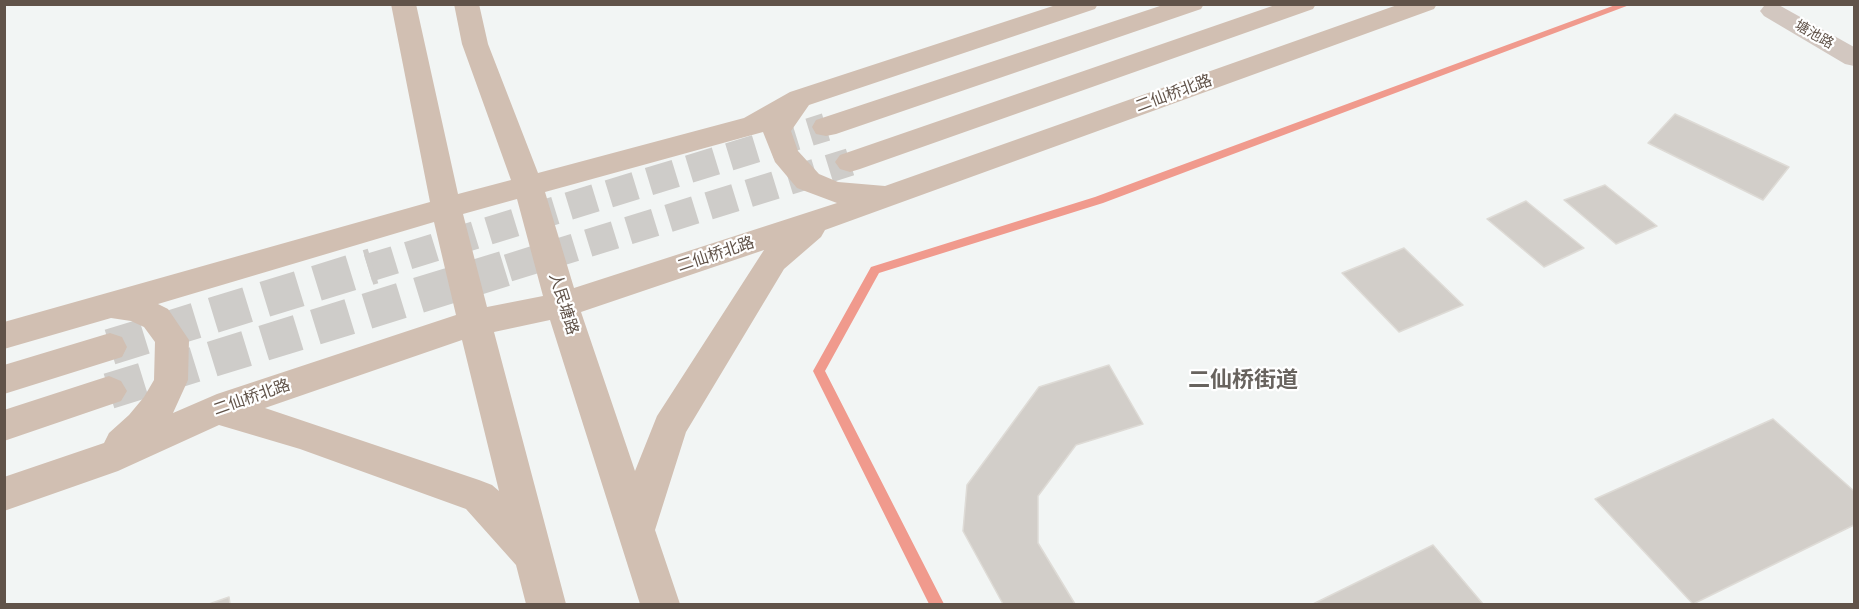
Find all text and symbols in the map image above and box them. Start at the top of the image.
street label: 塘池路 [1792,17,1836,53]
street label: 二仙桥北路 [1133,71,1215,117]
street label: 二仙桥北路 [675,234,757,276]
street label: 人民塘路 [544,271,582,337]
district label: 二仙桥街道 [1188,368,1298,394]
street label: 二仙桥北路 [211,376,293,420]

